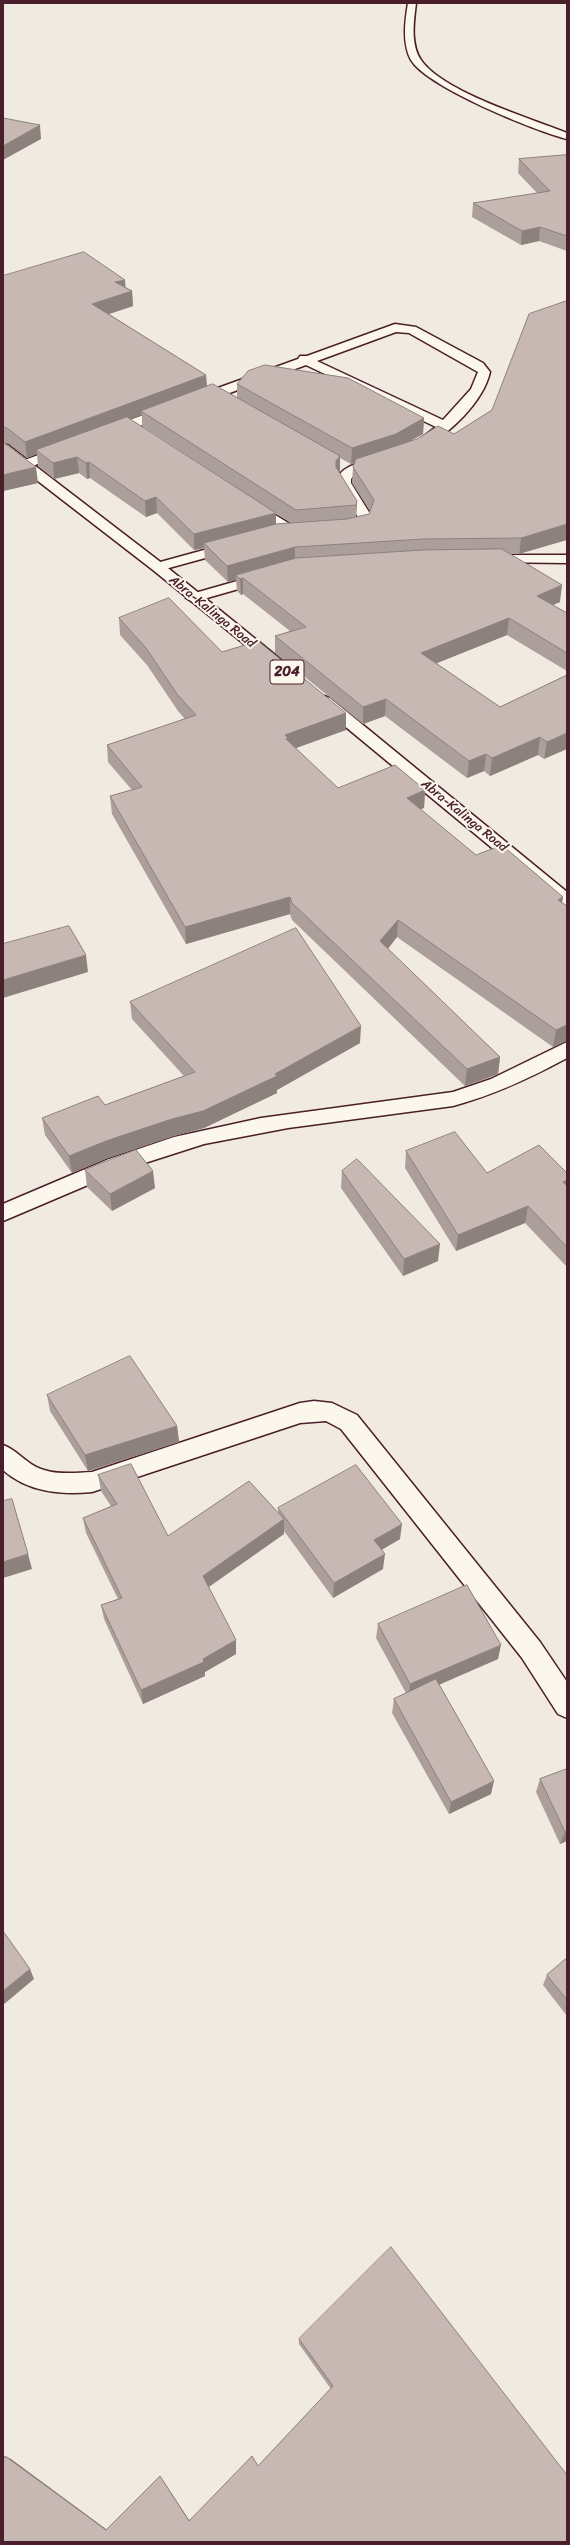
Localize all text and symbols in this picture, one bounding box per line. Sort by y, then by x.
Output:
street label: Abra-Kalinga Road [166,572,258,652]
road number: 204 [270,660,304,684]
street label: Abra-Kalinga Road [418,776,510,856]

